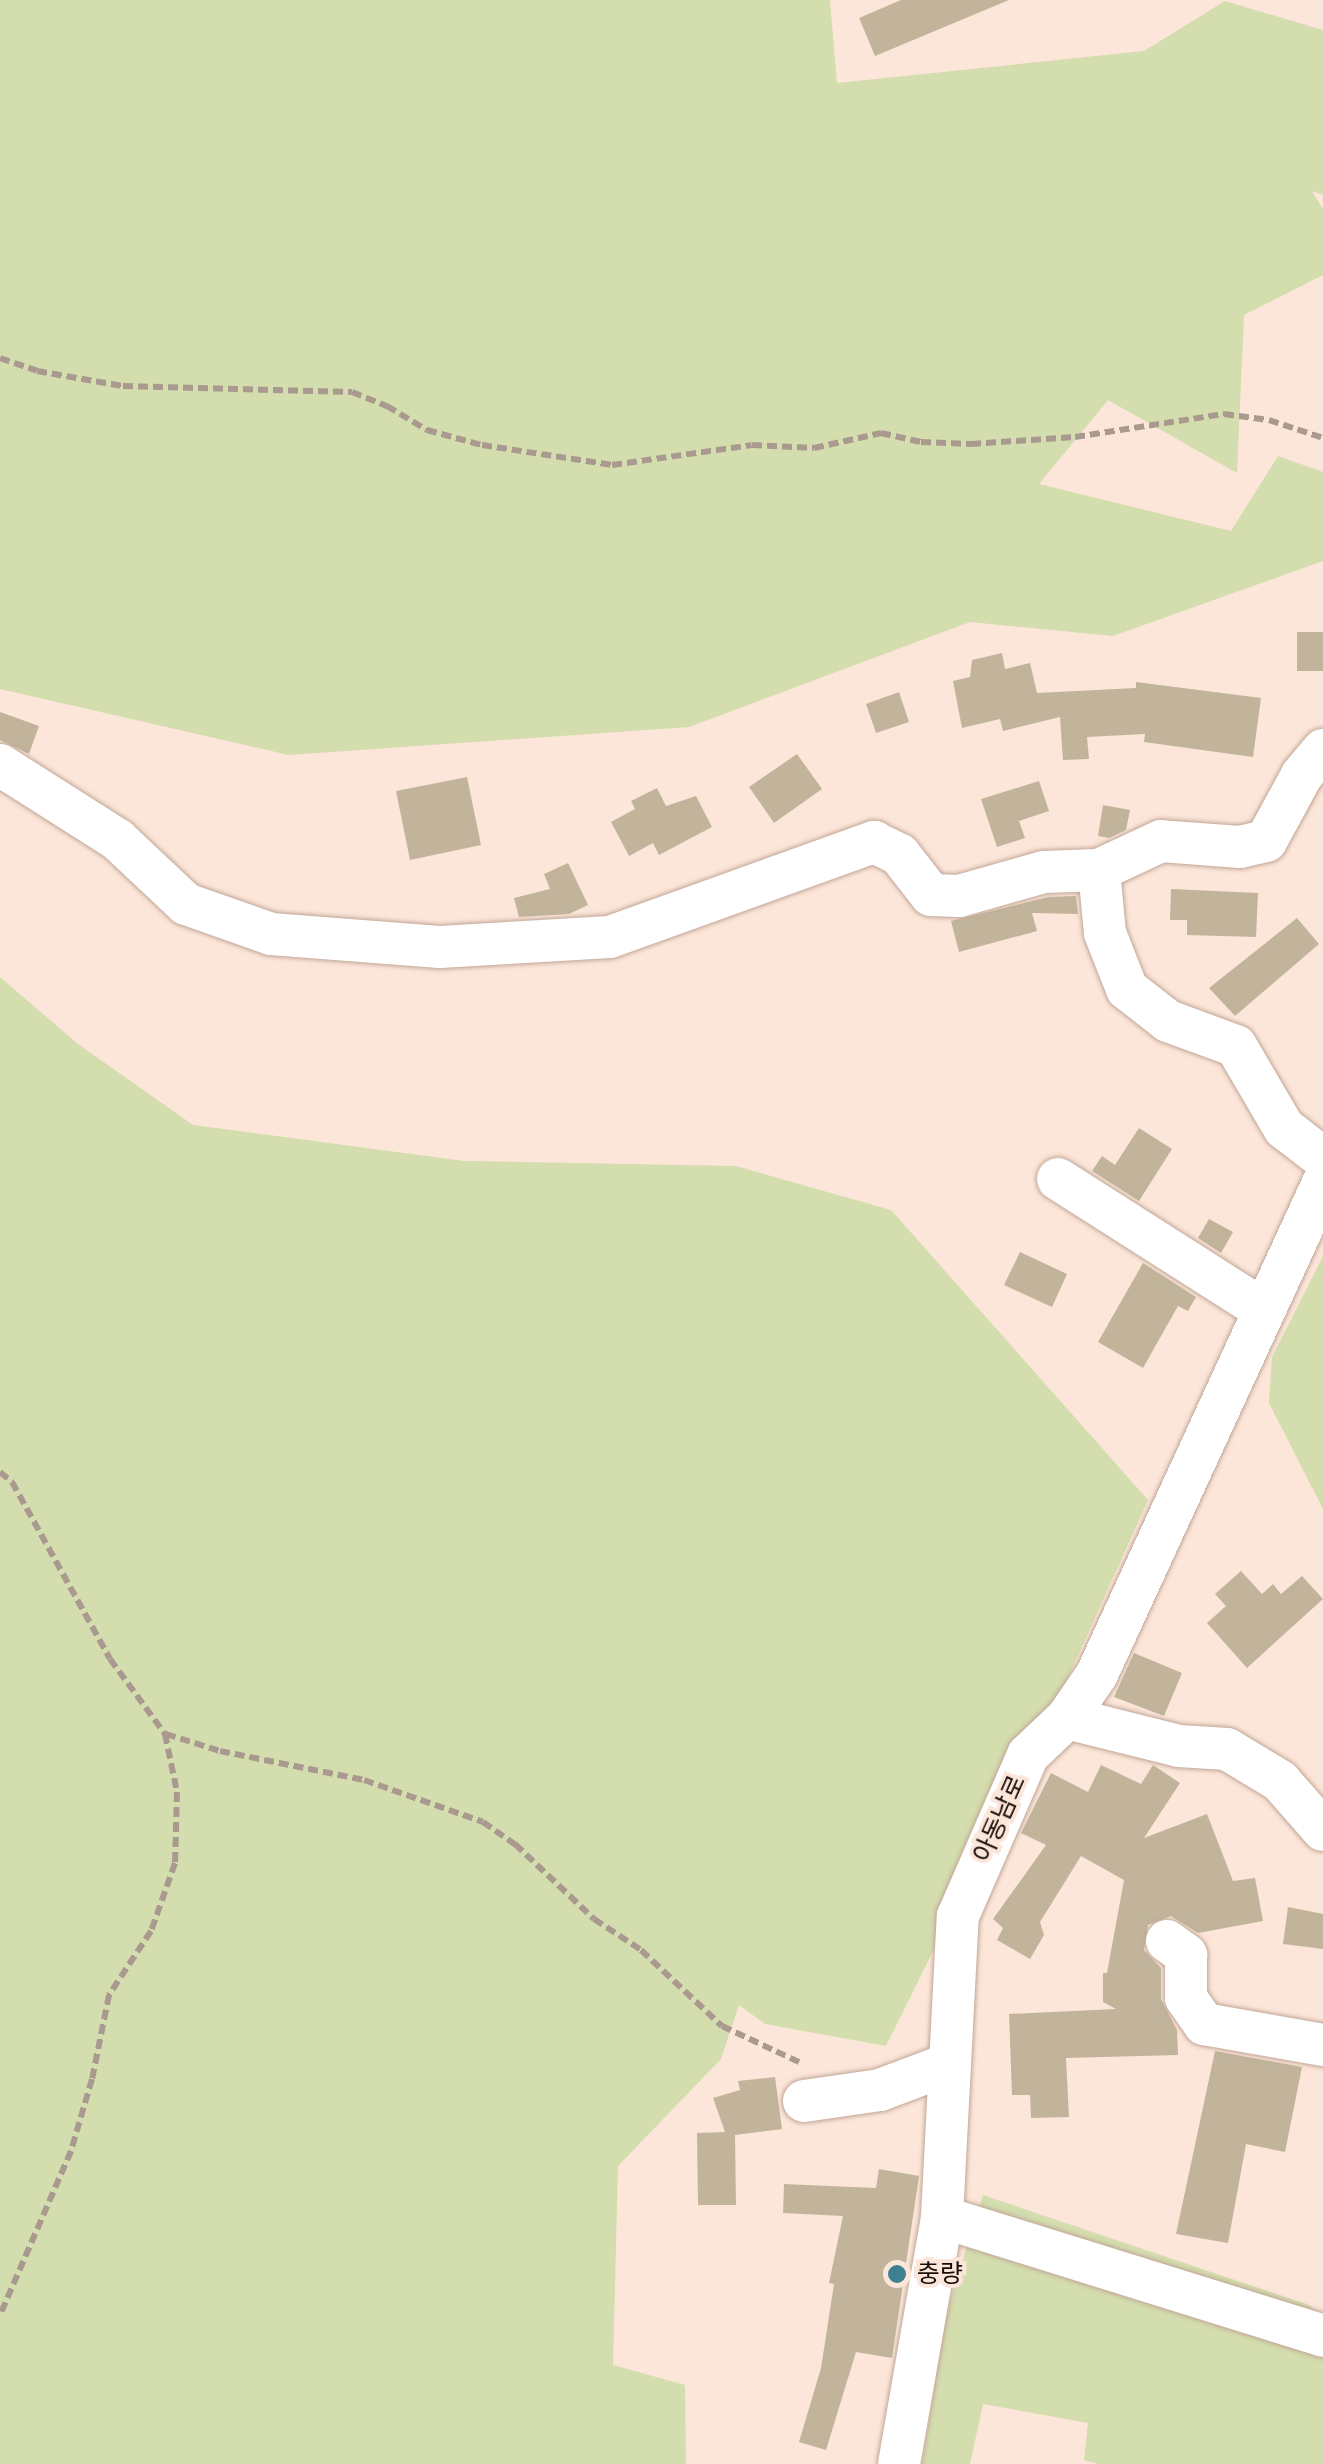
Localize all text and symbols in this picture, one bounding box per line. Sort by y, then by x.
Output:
street label: 아동남로 [968,1771,1032,1867]
place label: 충량 [917,2259,963,2289]
marker: 충량 [886,2263,908,2285]

